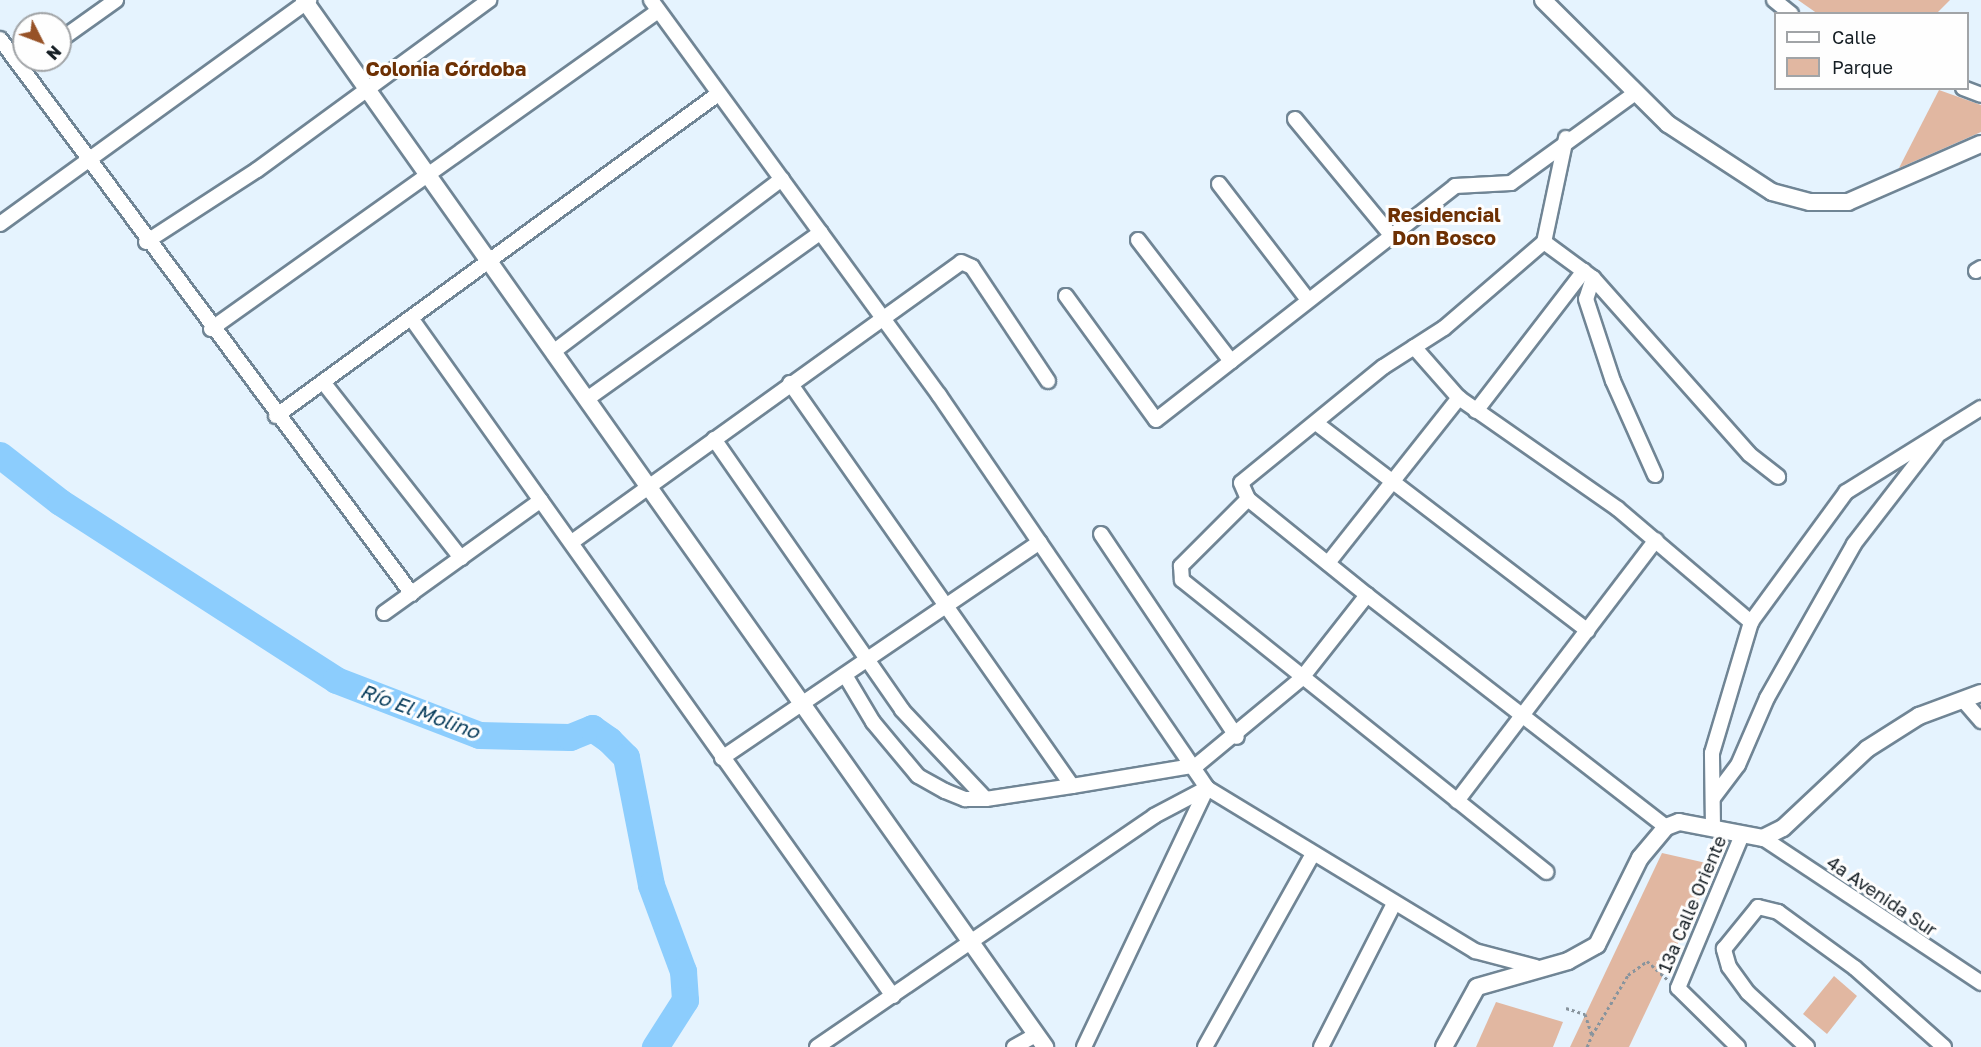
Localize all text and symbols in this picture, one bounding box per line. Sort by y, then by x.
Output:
north arrow [12,12,72,72]
legend [1774,12,1969,90]
text: Calle [1832,26,1876,48]
text: N [42,41,65,64]
district label: Colonia Córdoba [366,56,526,80]
text: Parque [1832,56,1893,78]
district label: Residencial Don Bosco [1387,203,1501,250]
water label: Río El Molino [357,678,483,744]
street label: 13a Calle Oriente [1653,832,1731,976]
street label: 4a Avenida Sur [1823,851,1941,941]

